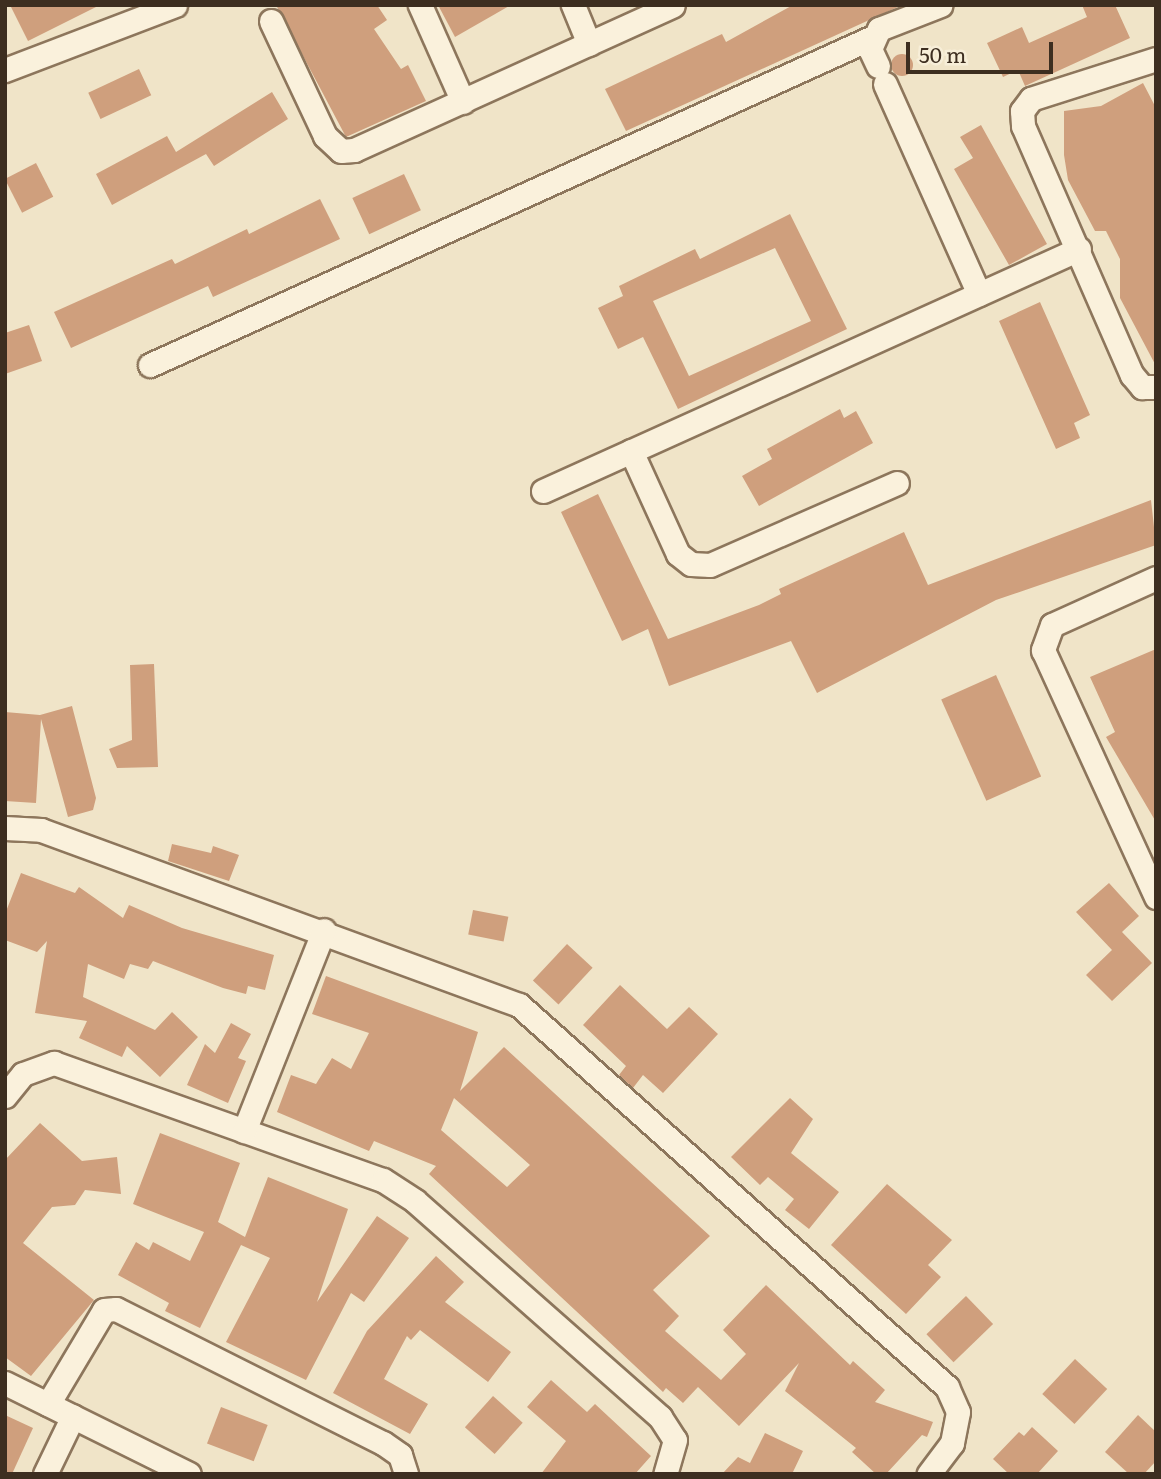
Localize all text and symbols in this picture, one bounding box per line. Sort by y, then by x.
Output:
scale bar [909,28,1056,72]
text: 50 m [919,38,966,69]

